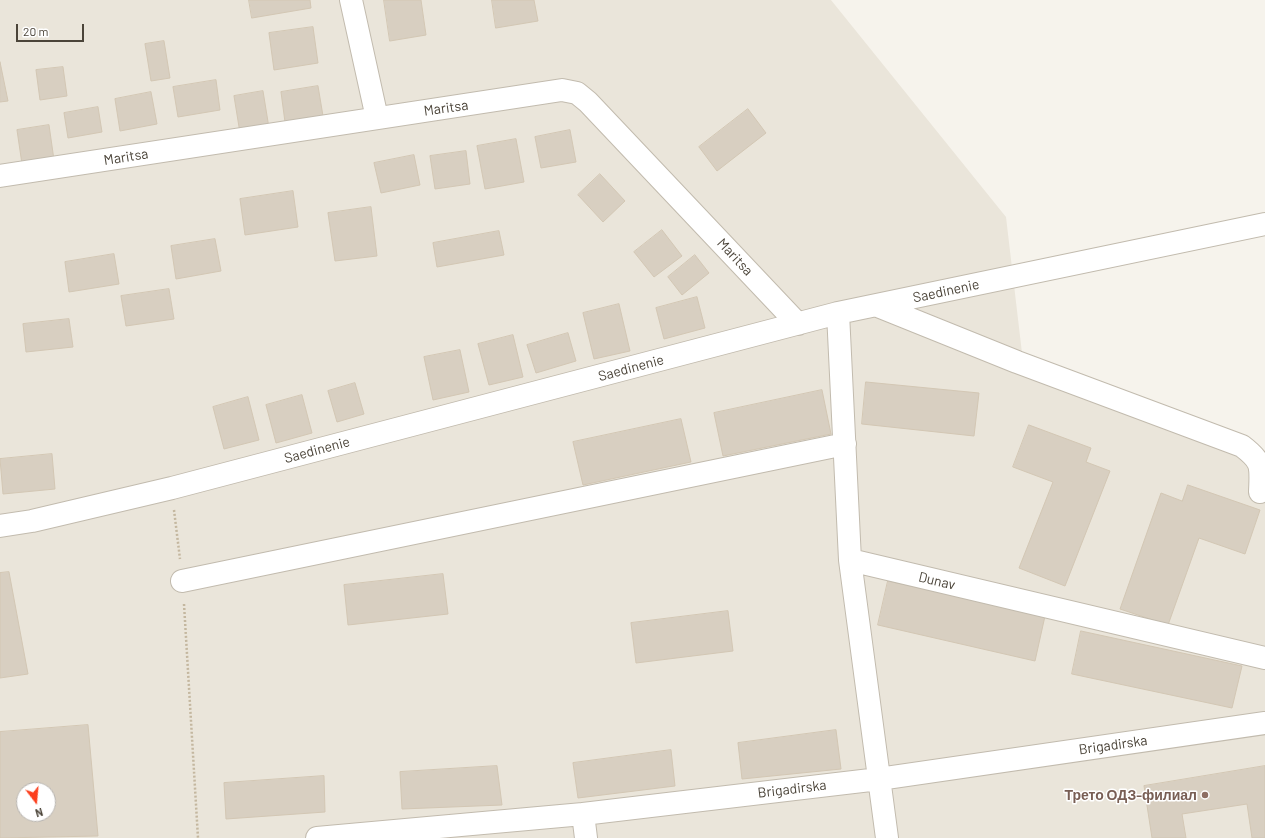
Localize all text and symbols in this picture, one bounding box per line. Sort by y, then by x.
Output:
scale bar [18,16,86,42]
text: 20 m [23,24,49,38]
street label: Maritsa [423,97,469,119]
street label: Maritsa [103,145,149,169]
street label: Maritsa [714,235,756,279]
street label: Saedinenie [911,276,981,306]
street label: Saedinenie [596,351,666,385]
street label: Saedinenie [282,433,352,467]
street label: Dunav [917,569,957,593]
street label: Brigadirska [1078,732,1148,758]
street label: Brigadirska [757,776,827,802]
north arrow [16,782,56,822]
place label: Трето ОДЗ-филиал [1064,787,1197,803]
marker: Трето ОДЗ-филиал [1200,790,1210,800]
text: N [34,806,44,820]

